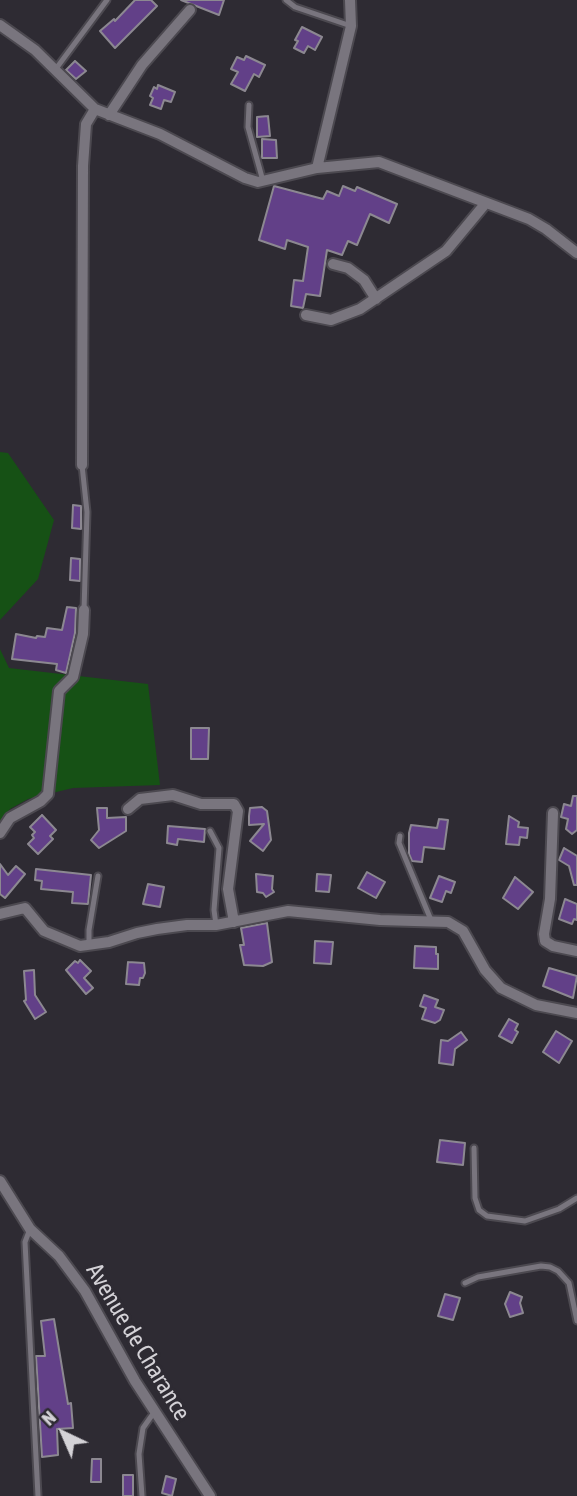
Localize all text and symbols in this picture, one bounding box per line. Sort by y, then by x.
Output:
street label: Avenue de Charance [80,1258,196,1426]
north arrow [28,1398,98,1468]
text: N [37,1406,60,1430]

